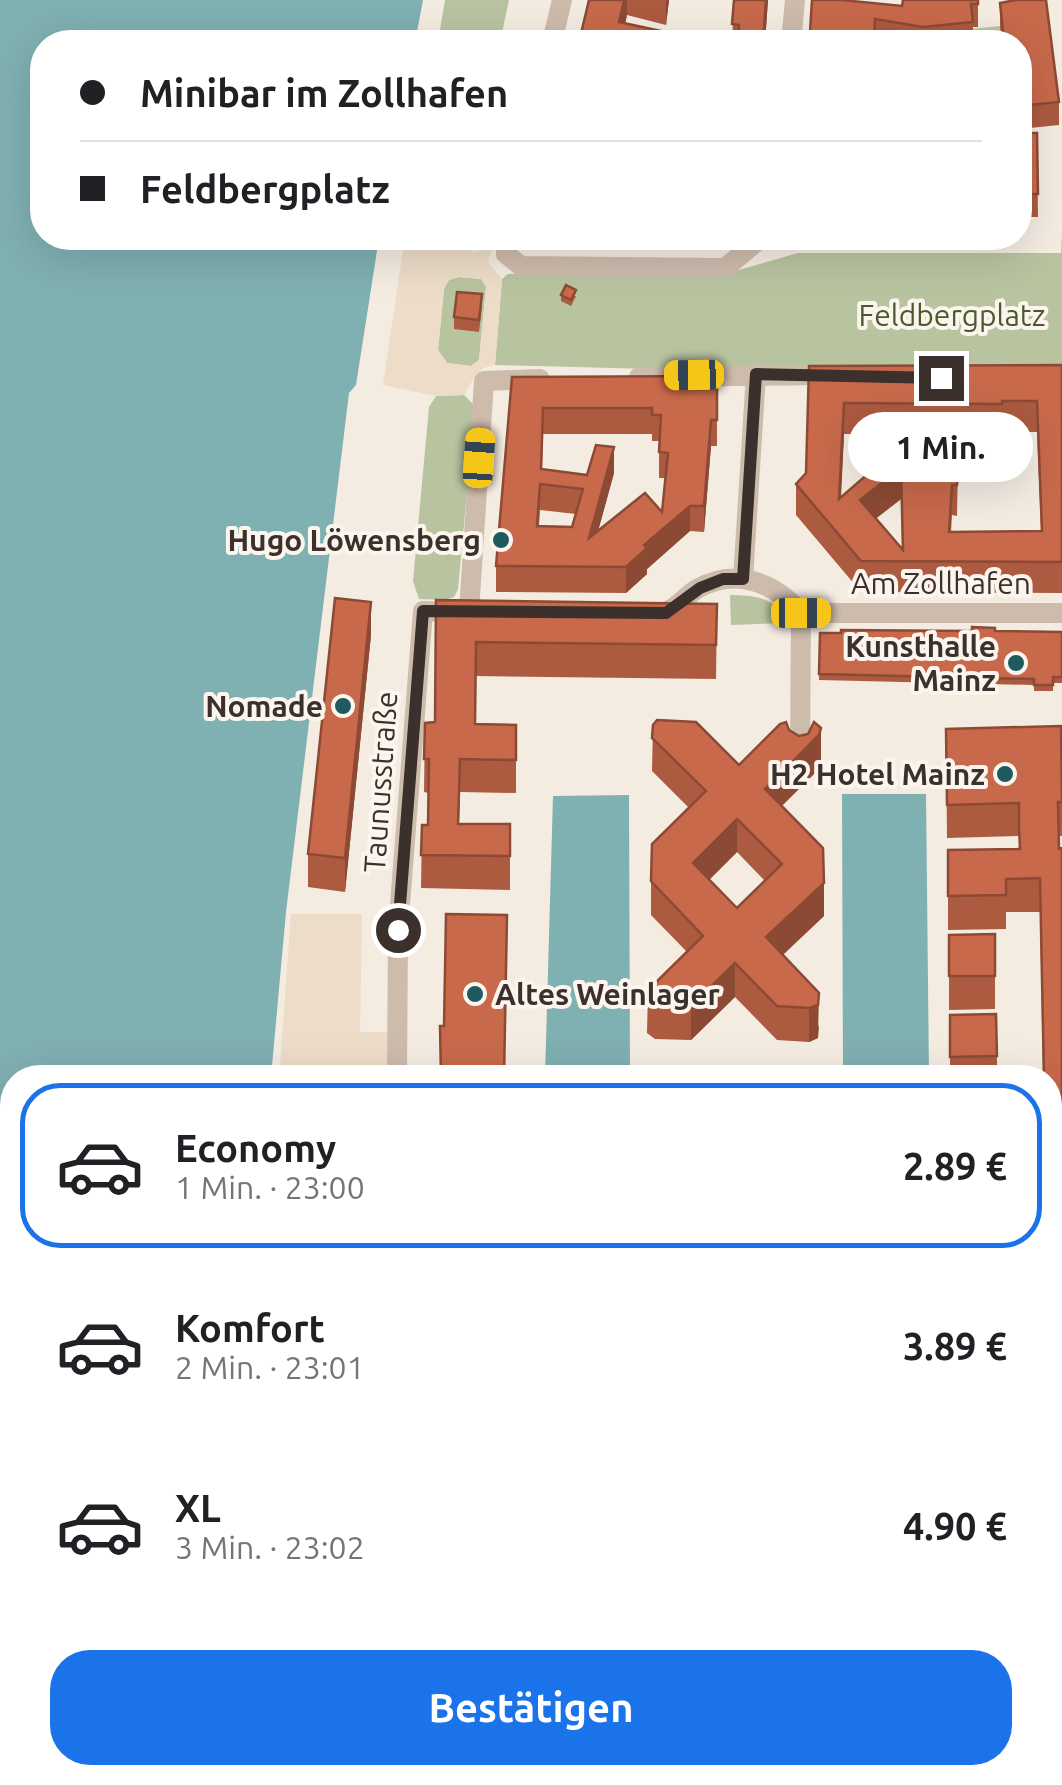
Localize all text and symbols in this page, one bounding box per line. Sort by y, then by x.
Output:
text: Minibar im Zollhafen [140,72,508,114]
text: Feldbergplatz [140,168,390,210]
park label: Feldbergplatz [859,298,1045,332]
route end [919,356,964,401]
car [664,359,724,391]
callout: 1 Min. [848,413,1034,483]
car [462,427,496,489]
text: 1 Min. [896,429,985,465]
place label: Hugo Löwensberg [227,523,481,557]
marker: Hugo Löwensberg [490,529,512,551]
street label: Am Zollhafen [851,566,1031,600]
car [771,598,831,628]
place label: Kunsthalle Mainz [845,629,996,697]
marker: Kunsthalle Mainz [1005,652,1027,674]
place label: Nomade [205,689,323,723]
street label: Taunusstraße [357,690,403,874]
marker: Nomade [332,695,354,717]
place label: H2 Hotel Mainz [770,757,985,791]
marker: H2 Hotel Mainz [994,763,1016,785]
route start [376,908,421,953]
place label: Altes Weinlager [495,977,720,1011]
marker: Altes Weinlager [464,983,486,1005]
icon: car [55,1121,145,1211]
text: Economy [175,1127,336,1169]
text: 2.89 € [903,1145,1007,1187]
text: 1 Min. · 23:00 [175,1169,365,1205]
icon: car [55,1301,145,1391]
text: Komfort [175,1307,325,1349]
text: 3.89 € [903,1325,1007,1367]
text: 2 Min. · 23:01 [175,1349,365,1385]
icon: car [55,1481,145,1571]
text: XL [175,1487,221,1529]
text: 4.90 € [903,1505,1007,1547]
text: 3 Min. · 23:02 [175,1529,365,1565]
button: Bestätigen [50,1650,1012,1765]

